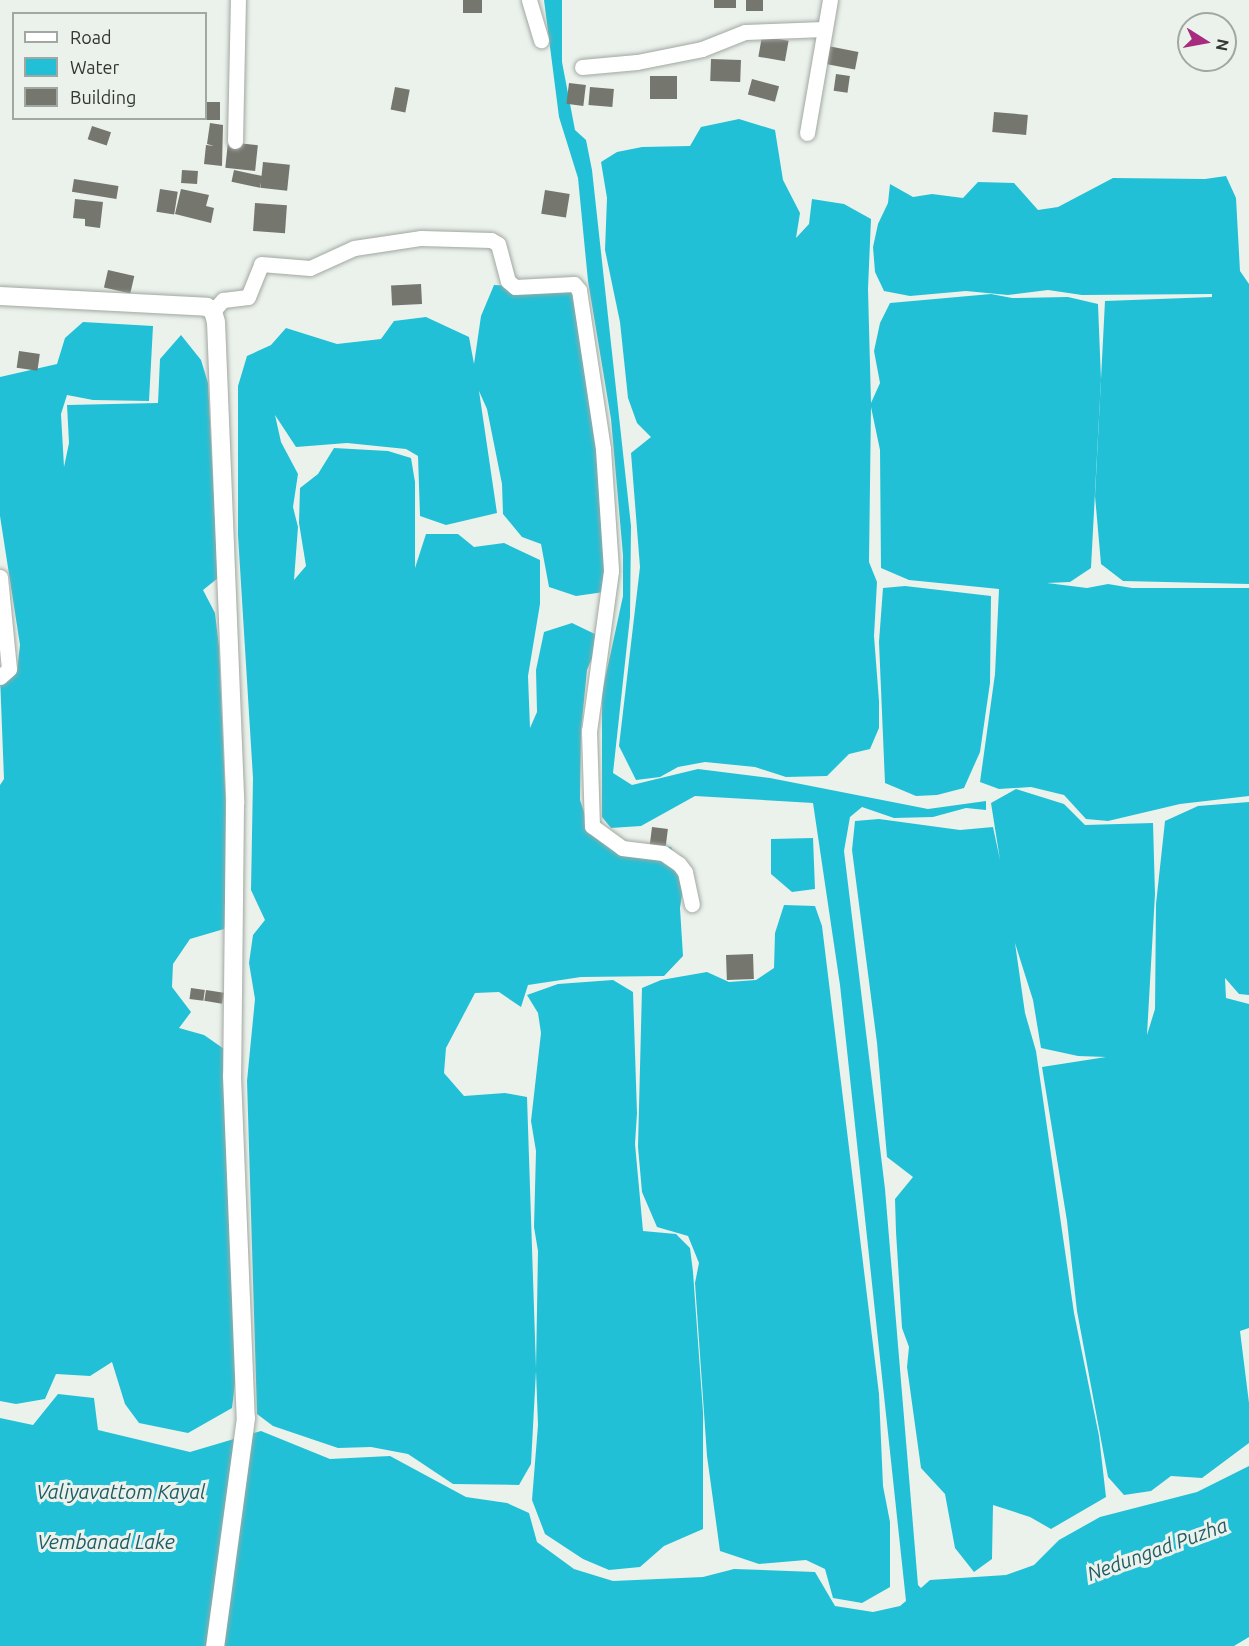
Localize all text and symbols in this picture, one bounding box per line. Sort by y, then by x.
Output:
legend [12,12,207,120]
north arrow [1177,12,1237,72]
text: Road [70,27,112,47]
text: N [1213,37,1233,53]
text: Water [70,57,119,77]
text: Building [70,87,136,107]
water label: Valiyavattom Kayal [36,1479,206,1503]
water label: Nedungad Puzha [1083,1512,1231,1586]
water label: Vembanad Lake [37,1529,175,1553]

